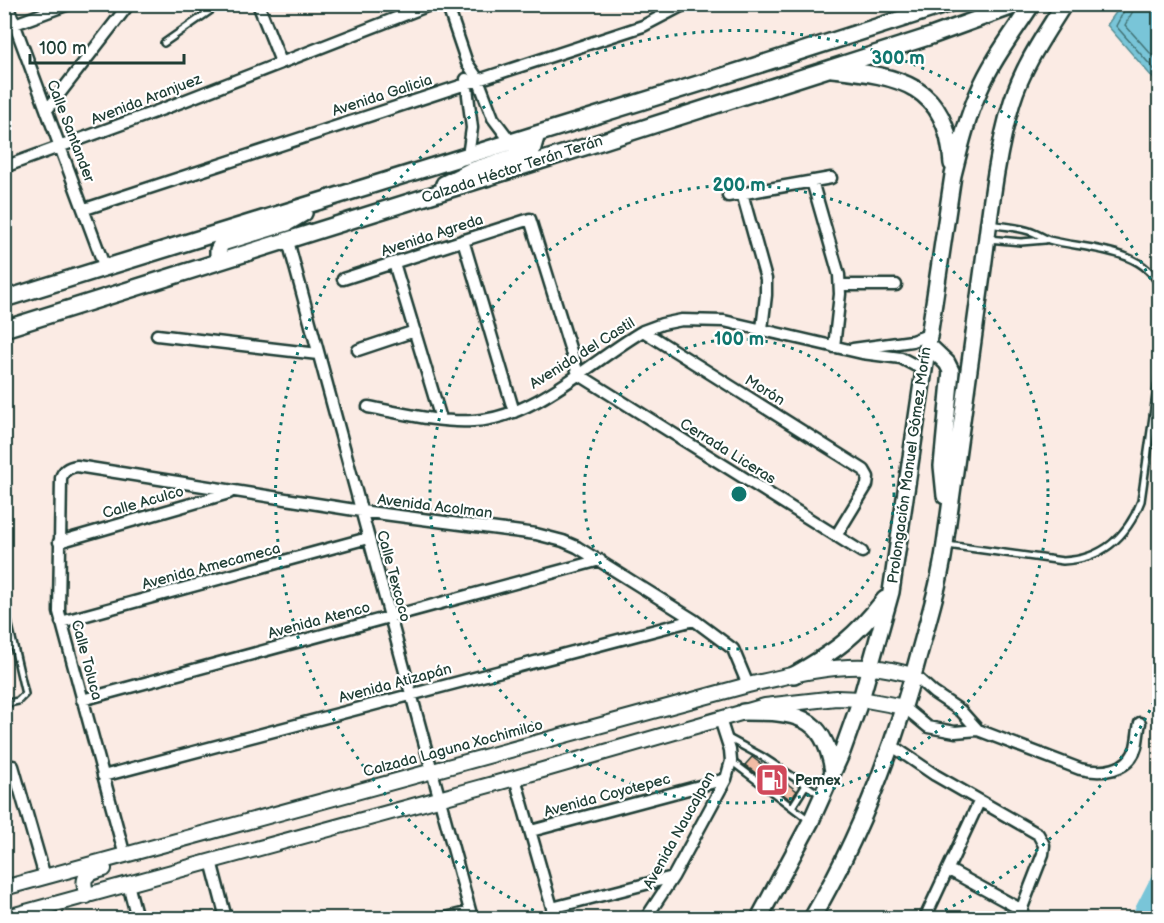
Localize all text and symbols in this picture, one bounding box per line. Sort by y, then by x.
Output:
scale bar [30,27,184,65]
text: 100 m [39,38,87,59]
text: 300 m [871,48,925,69]
street label: Avenida Aranjuez [88,69,205,129]
street label: Avenida Galicia [330,70,435,121]
street label: Calle Santander [42,77,99,186]
street label: Calzada Héctor Terán Terán [419,131,605,208]
text: 200 m [712,175,766,196]
street label: Avenida Agreda [379,210,486,261]
street label: Avenida del Castil [526,313,639,393]
text: 100 m [714,329,764,350]
street label: Prolongación Manuel Gómez Morín [883,346,936,585]
street label: Morón [741,371,788,410]
street label: Cerrada Liceras [676,414,780,489]
street label: Calle Aculco [100,482,186,523]
centre of rings [729,484,749,504]
street label: Avenida Acolman [376,490,494,523]
street label: Calle Texcoco [372,528,415,624]
street label: Avenida Amecameca [140,539,282,594]
street label: Avenida Atenco [266,598,372,643]
street label: Calle Toluca [67,618,106,702]
street label: Avenida Atizapán [337,659,454,708]
street label: Calzada Laguna Xochimilco [361,715,545,782]
fuel station icon: Pemex [754,762,790,798]
street label: Avenida Naucalpan [639,768,720,892]
street label: Avenida Coyotepec [542,769,672,822]
place label: Pemex [795,771,841,790]

